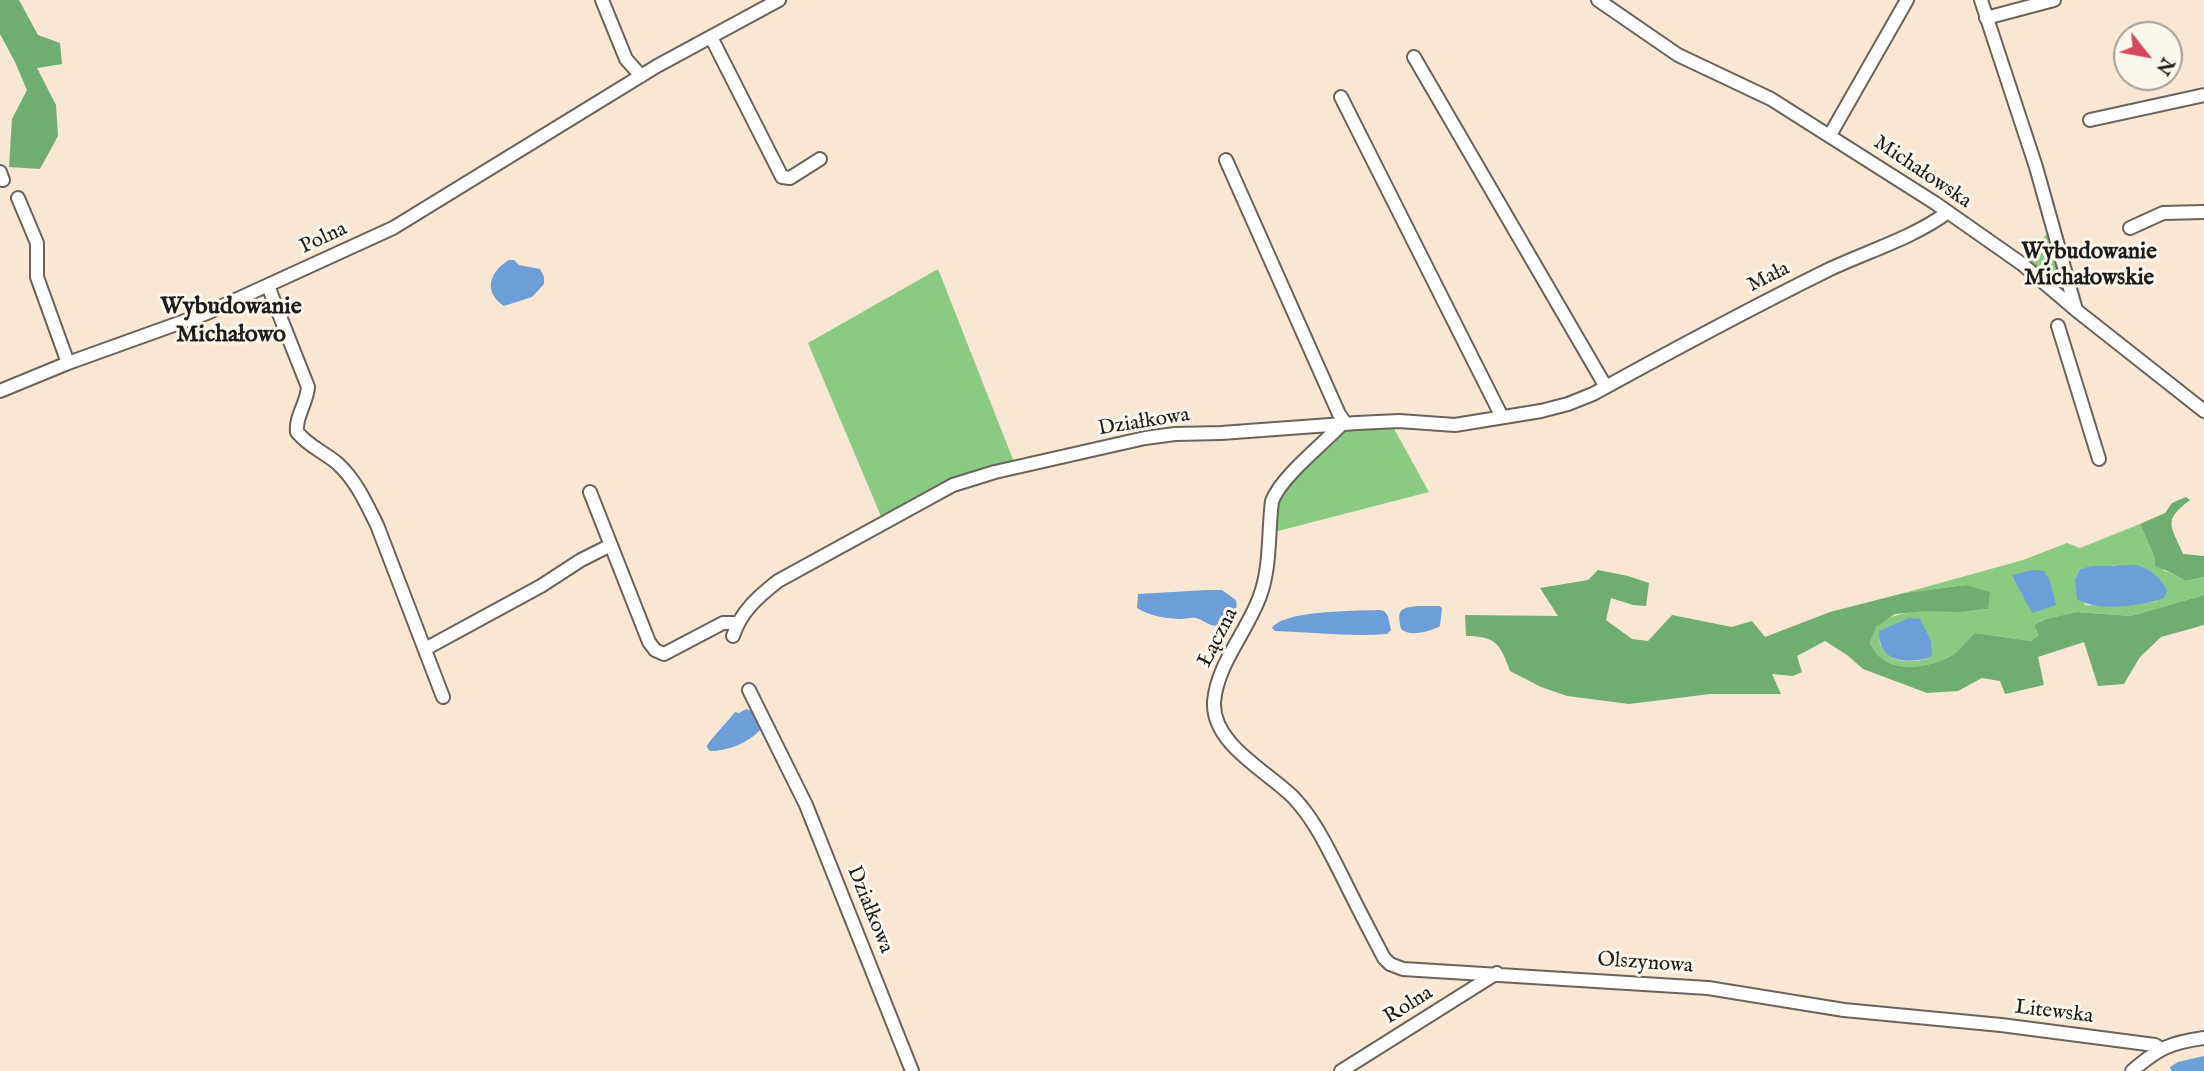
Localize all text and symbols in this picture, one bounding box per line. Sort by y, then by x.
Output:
north arrow [2113,21,2183,91]
text: N [2150,53,2179,79]
street label: Michałowska [1868,131,1976,215]
street label: Polna [296,217,352,261]
district label: Wybudowanie Michałowskie [2021,239,2157,293]
street label: Mała [1744,257,1794,299]
district label: Wybudowanie Michałowo [160,294,302,350]
street label: Działkowa [1097,403,1191,443]
street label: Łączna [1193,604,1245,672]
street label: Działkowa [840,863,898,957]
street label: Olszynowa [1596,948,1694,980]
street label: Rolna [1380,981,1438,1031]
street label: Litewska [2013,996,2095,1030]

